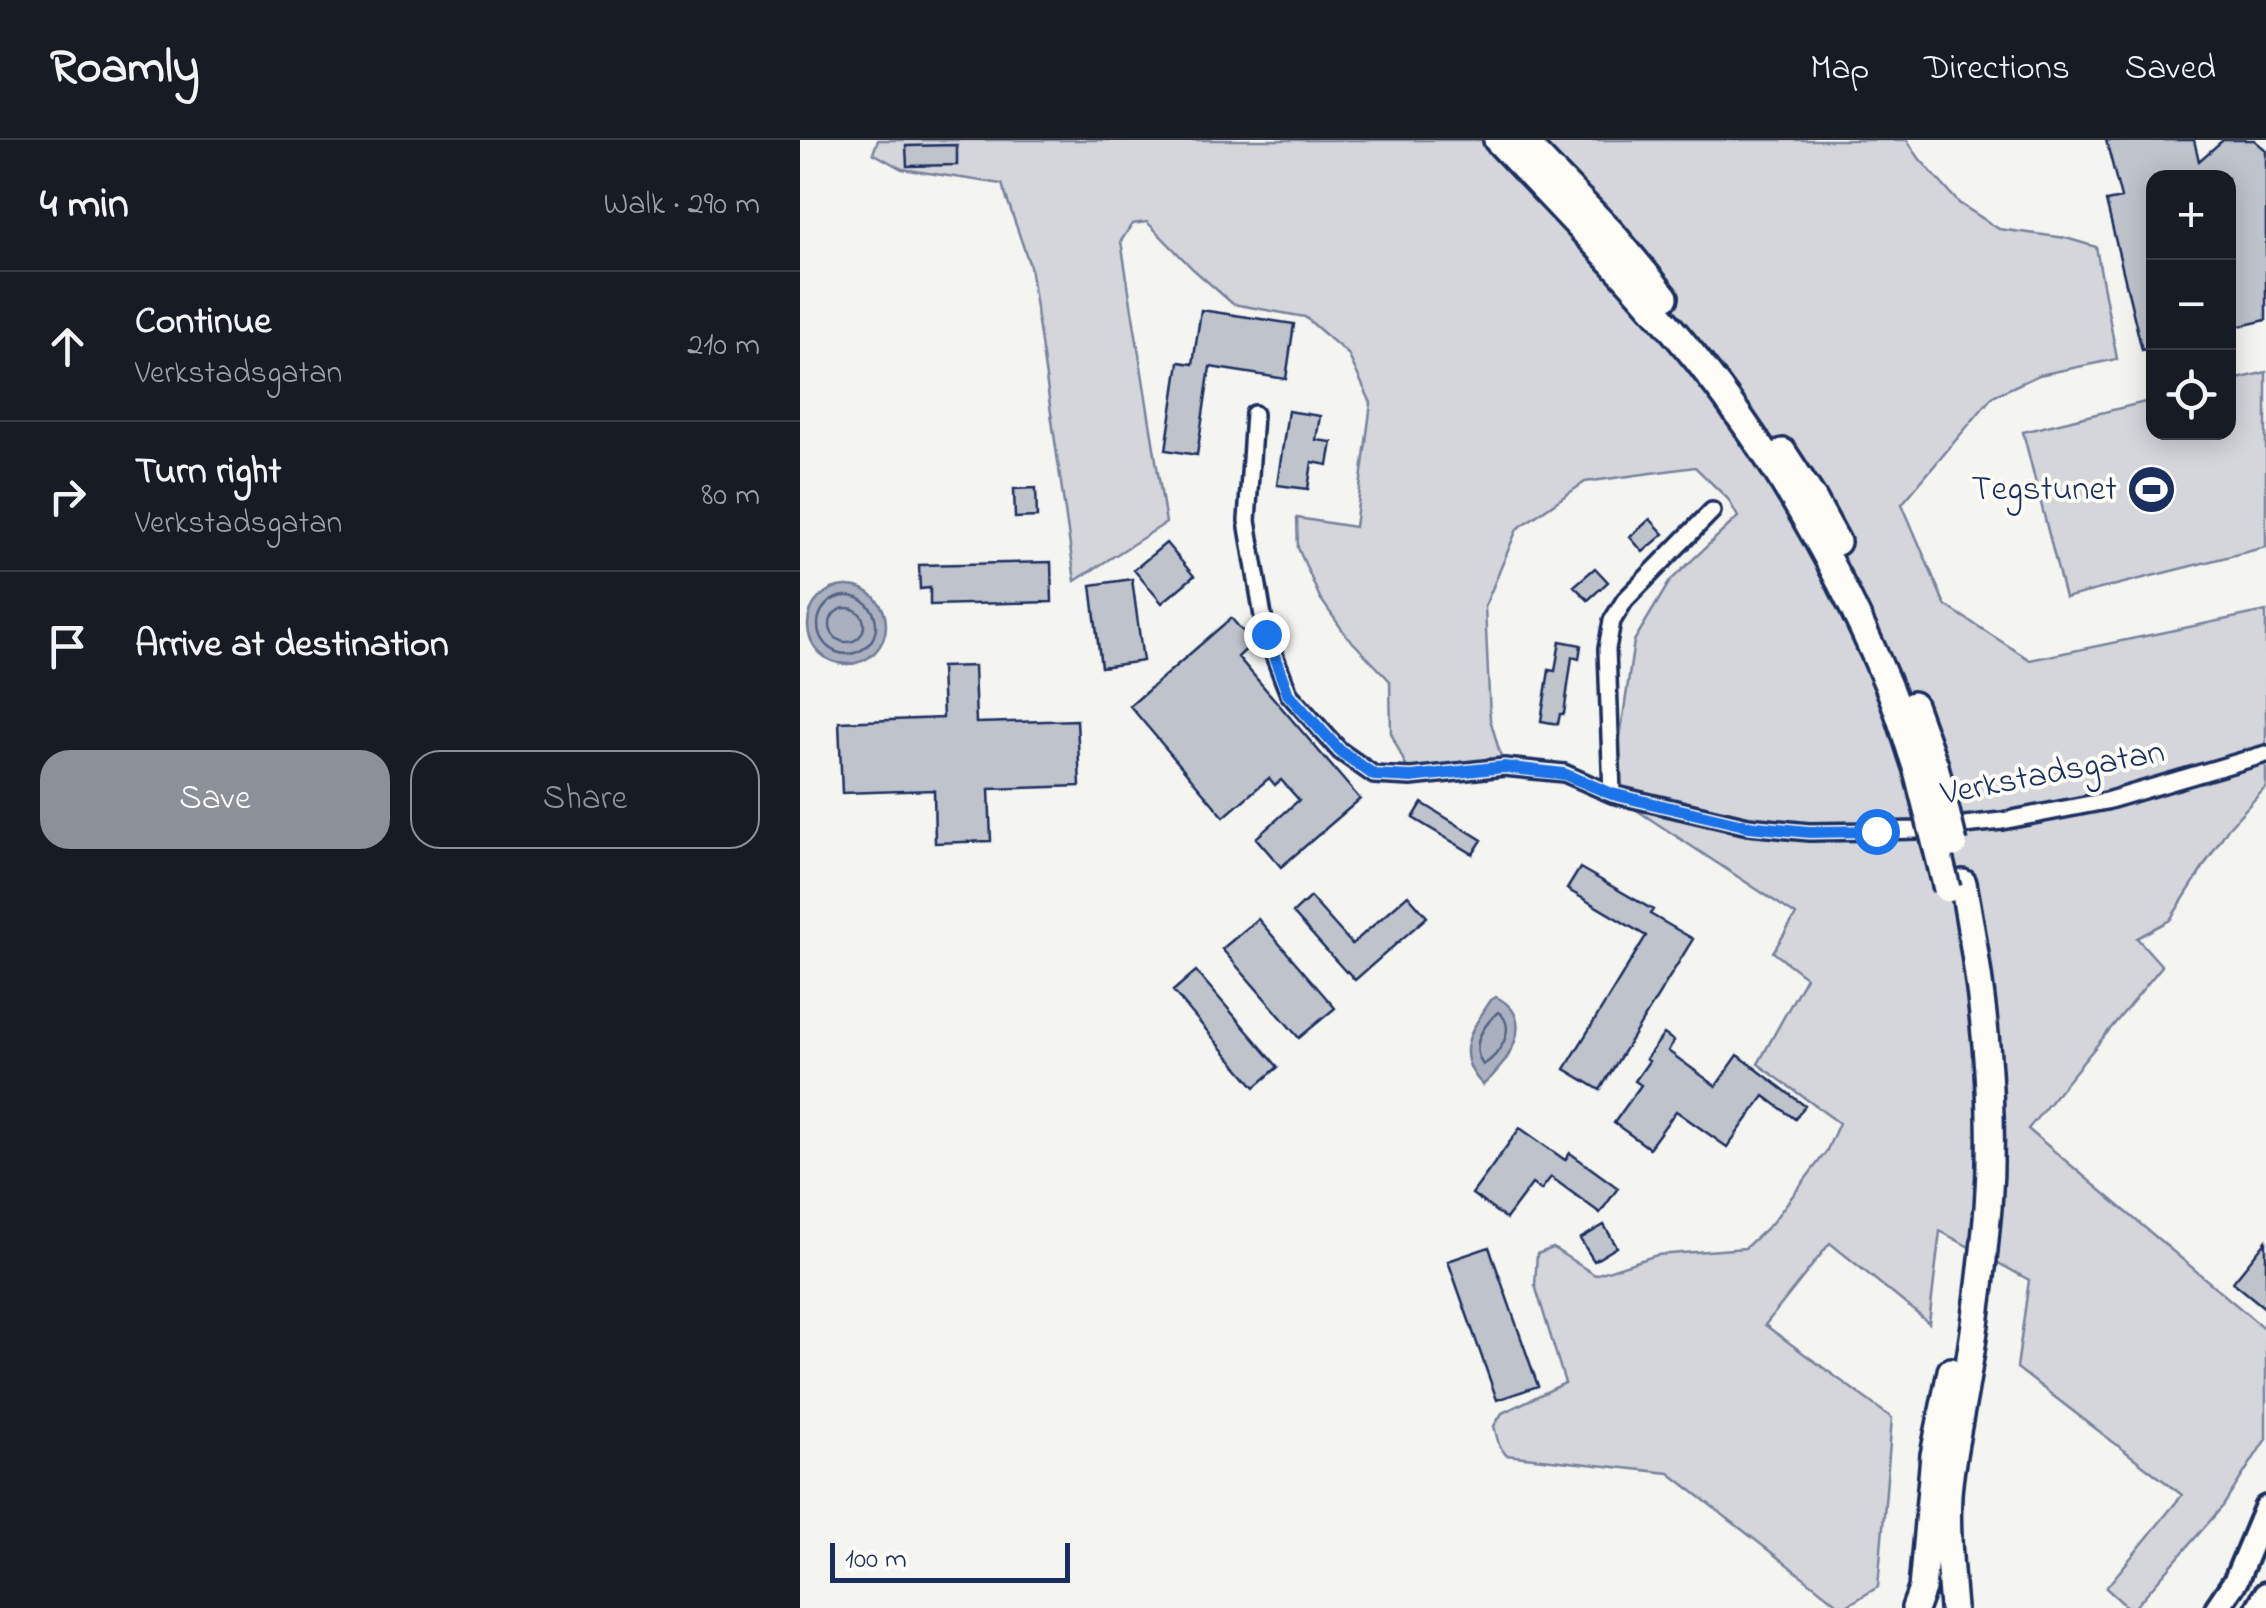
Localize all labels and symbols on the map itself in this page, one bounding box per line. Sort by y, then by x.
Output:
sports icon: Tegstunet [2126,464,2178,516]
place label: Tegstunet [1971,465,2117,516]
route end [1244,612,1290,658]
street label: Verkstadsgatan [1936,727,2169,821]
route start [1854,809,1900,855]
scale bar [830,1538,1070,1582]

